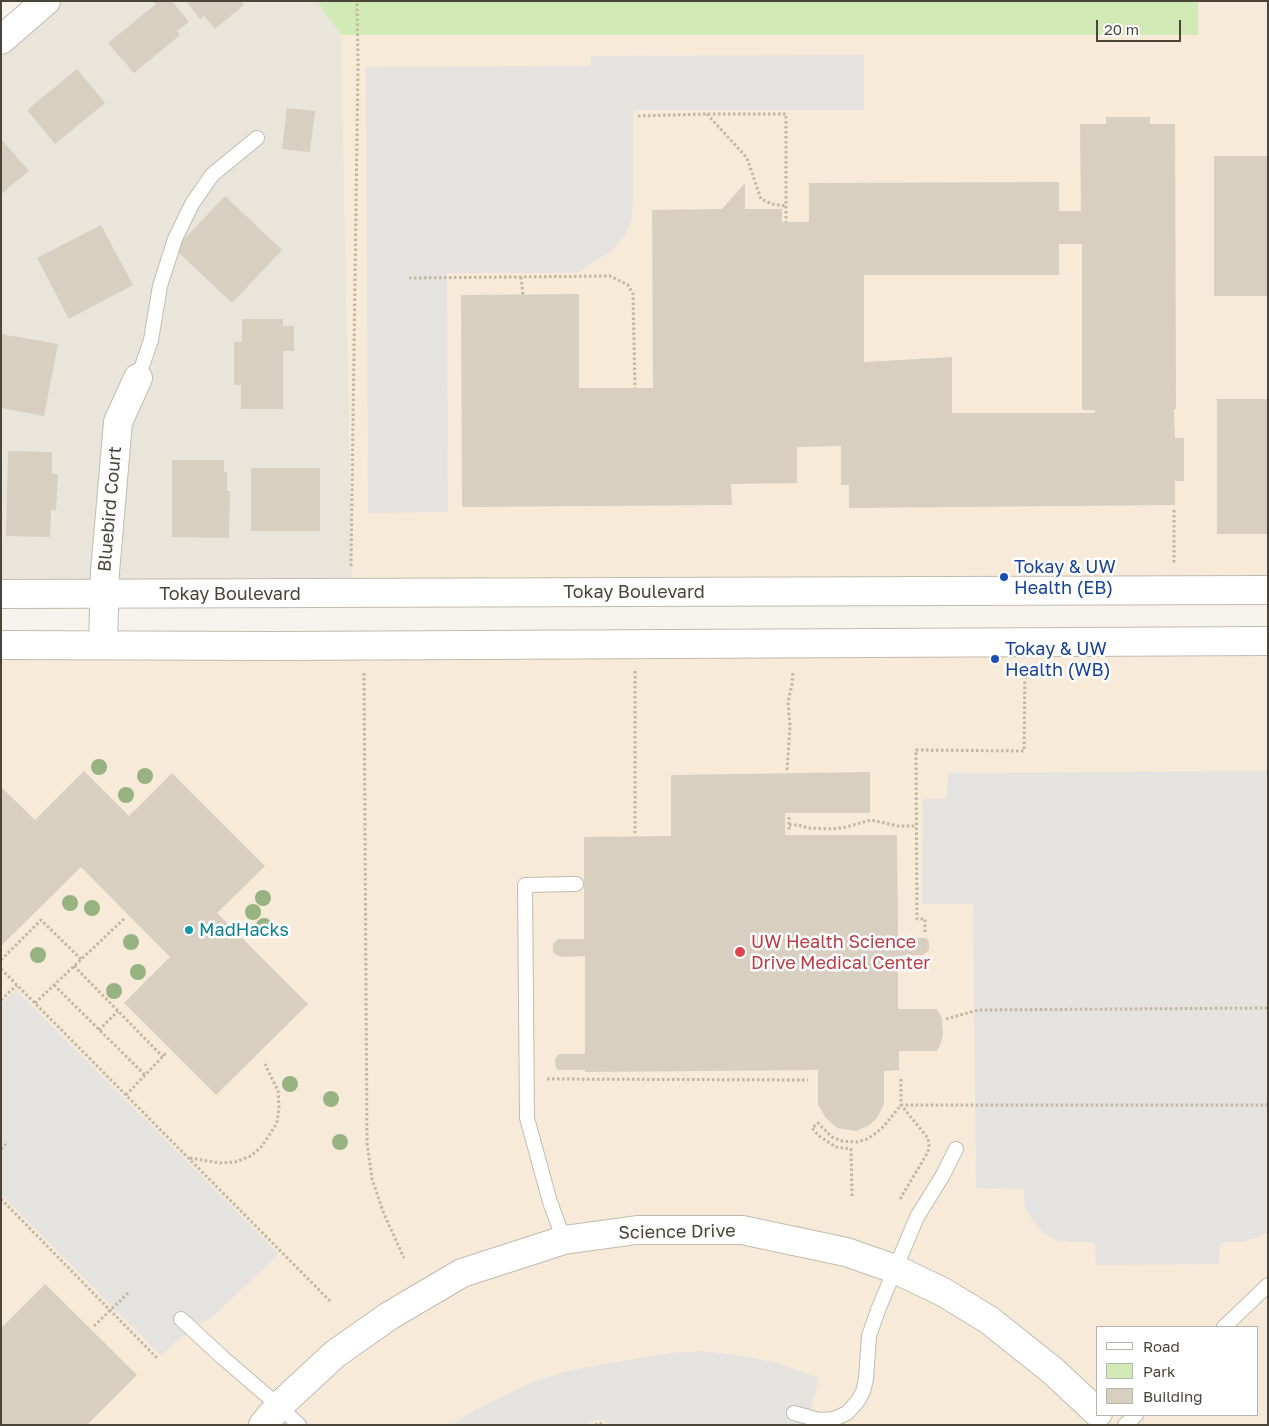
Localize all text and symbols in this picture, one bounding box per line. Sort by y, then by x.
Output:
scale bar [1099,10,1184,42]
text: 20 m [1104,20,1139,38]
street label: Bluebird Court [94,445,126,573]
place label: Tokay & UW Health (EB) [1014,556,1116,598]
marker: Tokay & UW Health (EB) [998,571,1010,583]
street label: Tokay Boulevard [563,581,705,603]
street label: Tokay Boulevard [159,583,301,605]
place label: Tokay & UW Health (WB) [1005,638,1110,681]
marker: Tokay & UW Health (WB) [989,653,1001,665]
place label: MadHacks [199,919,289,941]
marker: MadHacks [183,924,195,936]
place label: UW Health Science Drive Medical Center [751,931,930,974]
marker: UW Health Science Drive Medical Center [733,945,747,959]
street label: Science Drive [618,1220,736,1244]
legend [1096,1326,1259,1416]
text: Road [1143,1337,1180,1355]
text: Park [1143,1362,1175,1380]
text: Building [1143,1387,1203,1405]

